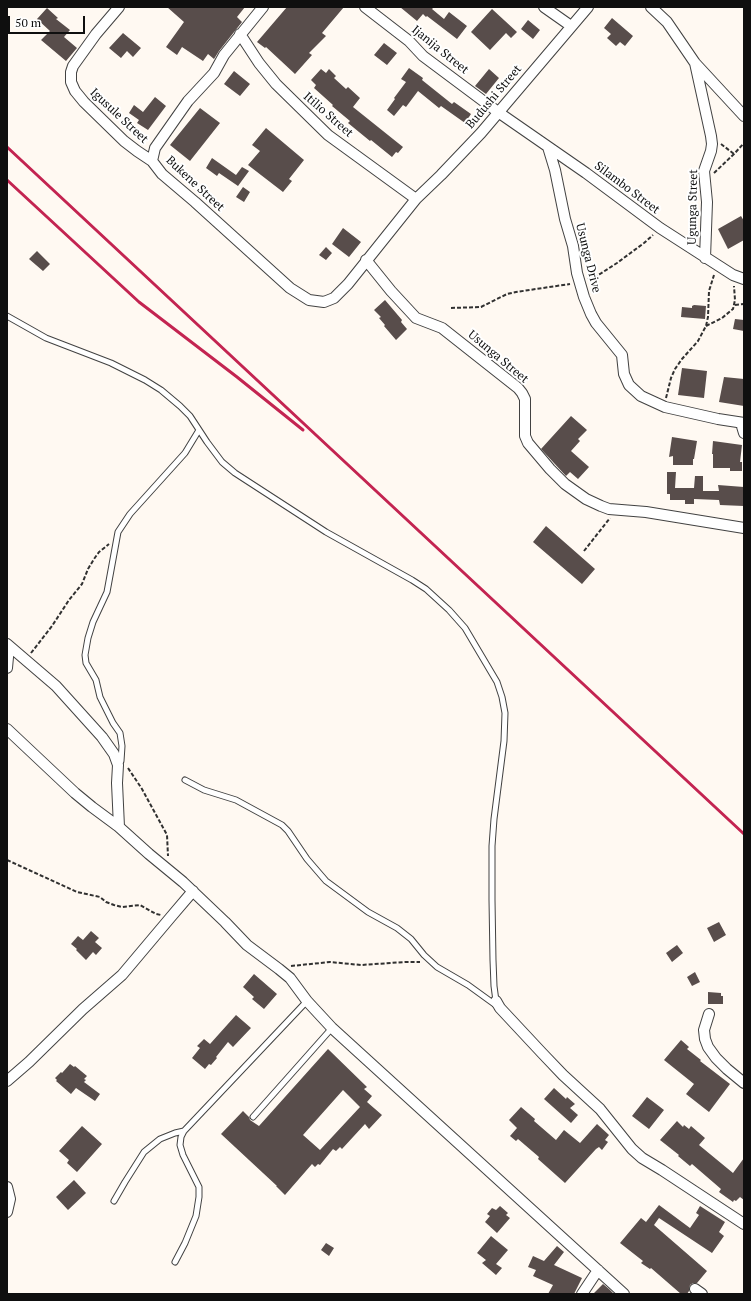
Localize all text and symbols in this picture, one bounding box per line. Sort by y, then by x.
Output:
scale bar [10,8,87,34]
text: 50 m [15,15,41,30]
street label: Ijanija Street [409,23,471,77]
street label: Budushi Street [463,62,525,132]
street label: Igusule Street [87,85,151,147]
street label: Itilio Street [300,90,356,140]
street label: Bukene Street [163,153,227,215]
street label: Silambo Street [591,159,663,217]
street label: Ugunga Street [685,169,701,245]
street label: Usunga Drive [572,222,604,294]
street label: Usunga Street [465,328,531,386]

